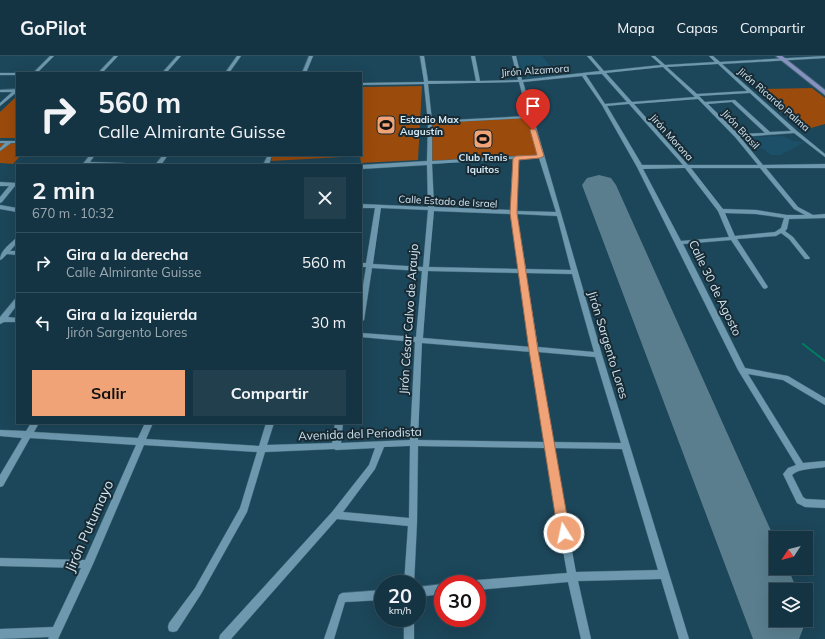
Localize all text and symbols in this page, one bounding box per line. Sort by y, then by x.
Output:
text: GoPilot [20,16,86,40]
text: Mapa [617,19,655,37]
text: Capas [677,19,718,37]
text: Compartir [740,19,805,37]
street label: Jirón Alzamora [500,62,570,79]
street label: Jirón Ricardo Palma [735,65,812,134]
text: 560 m [98,85,181,120]
icon: right [32,88,84,140]
pin [516,89,550,130]
icon: arrive [522,95,544,117]
street label: Jirón Brasil [719,107,762,152]
street label: Jirón Morona [647,111,696,164]
place label: Estadio Max Augustín [400,113,459,138]
sports icon: Estadio Max Augustín [375,114,397,136]
text: Calle Almirante Guisse [98,120,285,143]
sports icon: Club Tenis Iquitos [472,128,494,150]
place label: Club Tenis Iquitos [459,151,507,176]
text: 2 min [32,175,95,205]
button: close [304,177,346,219]
street label: Calle Estado de Israel [398,192,498,211]
text: 670 m · 10:32 [32,205,114,221]
street label: Calle 30 de Agosto [686,237,745,338]
street label: Jirón César Calvo de Araujo [396,243,421,395]
text: Gira a la derecha [66,245,188,264]
icon: right [32,252,54,274]
text: 560 m [302,253,346,272]
text: Calle Almirante Guisse [66,264,201,280]
street label: Jirón Sargento Lores [585,289,632,401]
text: Gira a la izquierda [66,305,197,324]
icon: left [32,312,54,334]
text: 30 m [311,313,346,332]
text: Jirón Sargento Lores [66,324,187,340]
button: Salir [32,370,185,416]
button: Compartir [193,370,346,416]
street label: Avenida del Periodista [298,424,422,443]
street label: Jirón Putumayo [61,477,117,575]
position arrow [543,512,585,554]
north arrow [769,531,813,575]
map controls [769,531,813,627]
speed limit sign: 30 [434,575,486,627]
text: 20 [388,583,412,608]
button: layers [769,583,813,627]
text: km/h [389,604,411,617]

